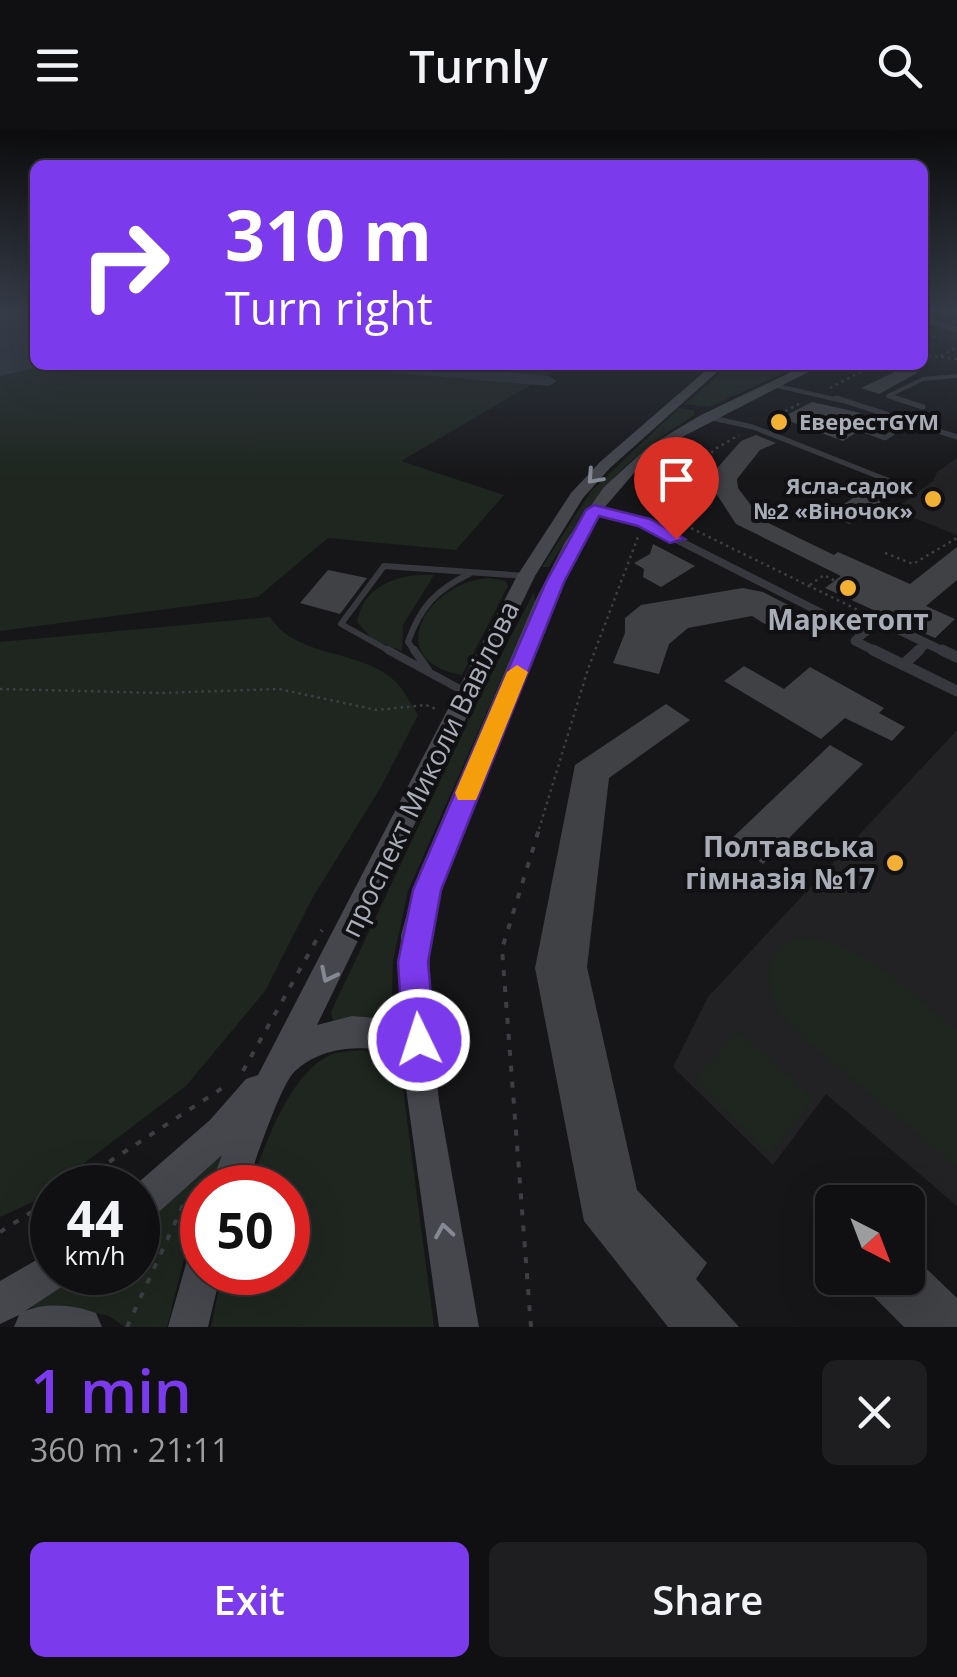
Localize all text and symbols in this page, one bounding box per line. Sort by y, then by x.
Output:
text: Turnly [409,35,548,96]
icon: menu [30,38,85,93]
icon: search [872,38,927,93]
text: 310 m [225,186,432,282]
icon: right [60,200,190,330]
text: Turn right [225,277,433,338]
place label: ЕверестGYM [799,406,939,436]
marker: ЕверестGYM [768,411,790,433]
pin [634,437,719,540]
icon: arrive [649,452,704,507]
one-way arrow [588,465,606,484]
place label: Ясла-садок №2 «Віночок» [754,470,913,525]
marker: Ясла-садок №2 «Віночок» [922,488,944,510]
marker: Маркетопт [837,577,859,599]
street label: проспект Миколи Вавілова [331,594,527,943]
place label: Маркетопт [767,600,929,638]
place label: Полтавська гімназія №17 [685,827,875,897]
marker: Полтавська гімназія №17 [884,852,906,874]
one-way arrow [321,965,341,983]
position arrow [367,988,471,1092]
speed limit sign: 50 [180,1165,310,1295]
text: 44 [66,1184,124,1252]
north arrow [815,1185,925,1295]
map controls [815,1185,925,1295]
one-way arrow [435,1222,456,1239]
text: km/h [65,1238,125,1272]
text: 1 min [30,1349,192,1431]
button: close [822,1360,927,1465]
text: 360 m · 21:11 [30,1428,229,1471]
button: Exit [30,1542,469,1657]
button: Share [489,1542,927,1657]

